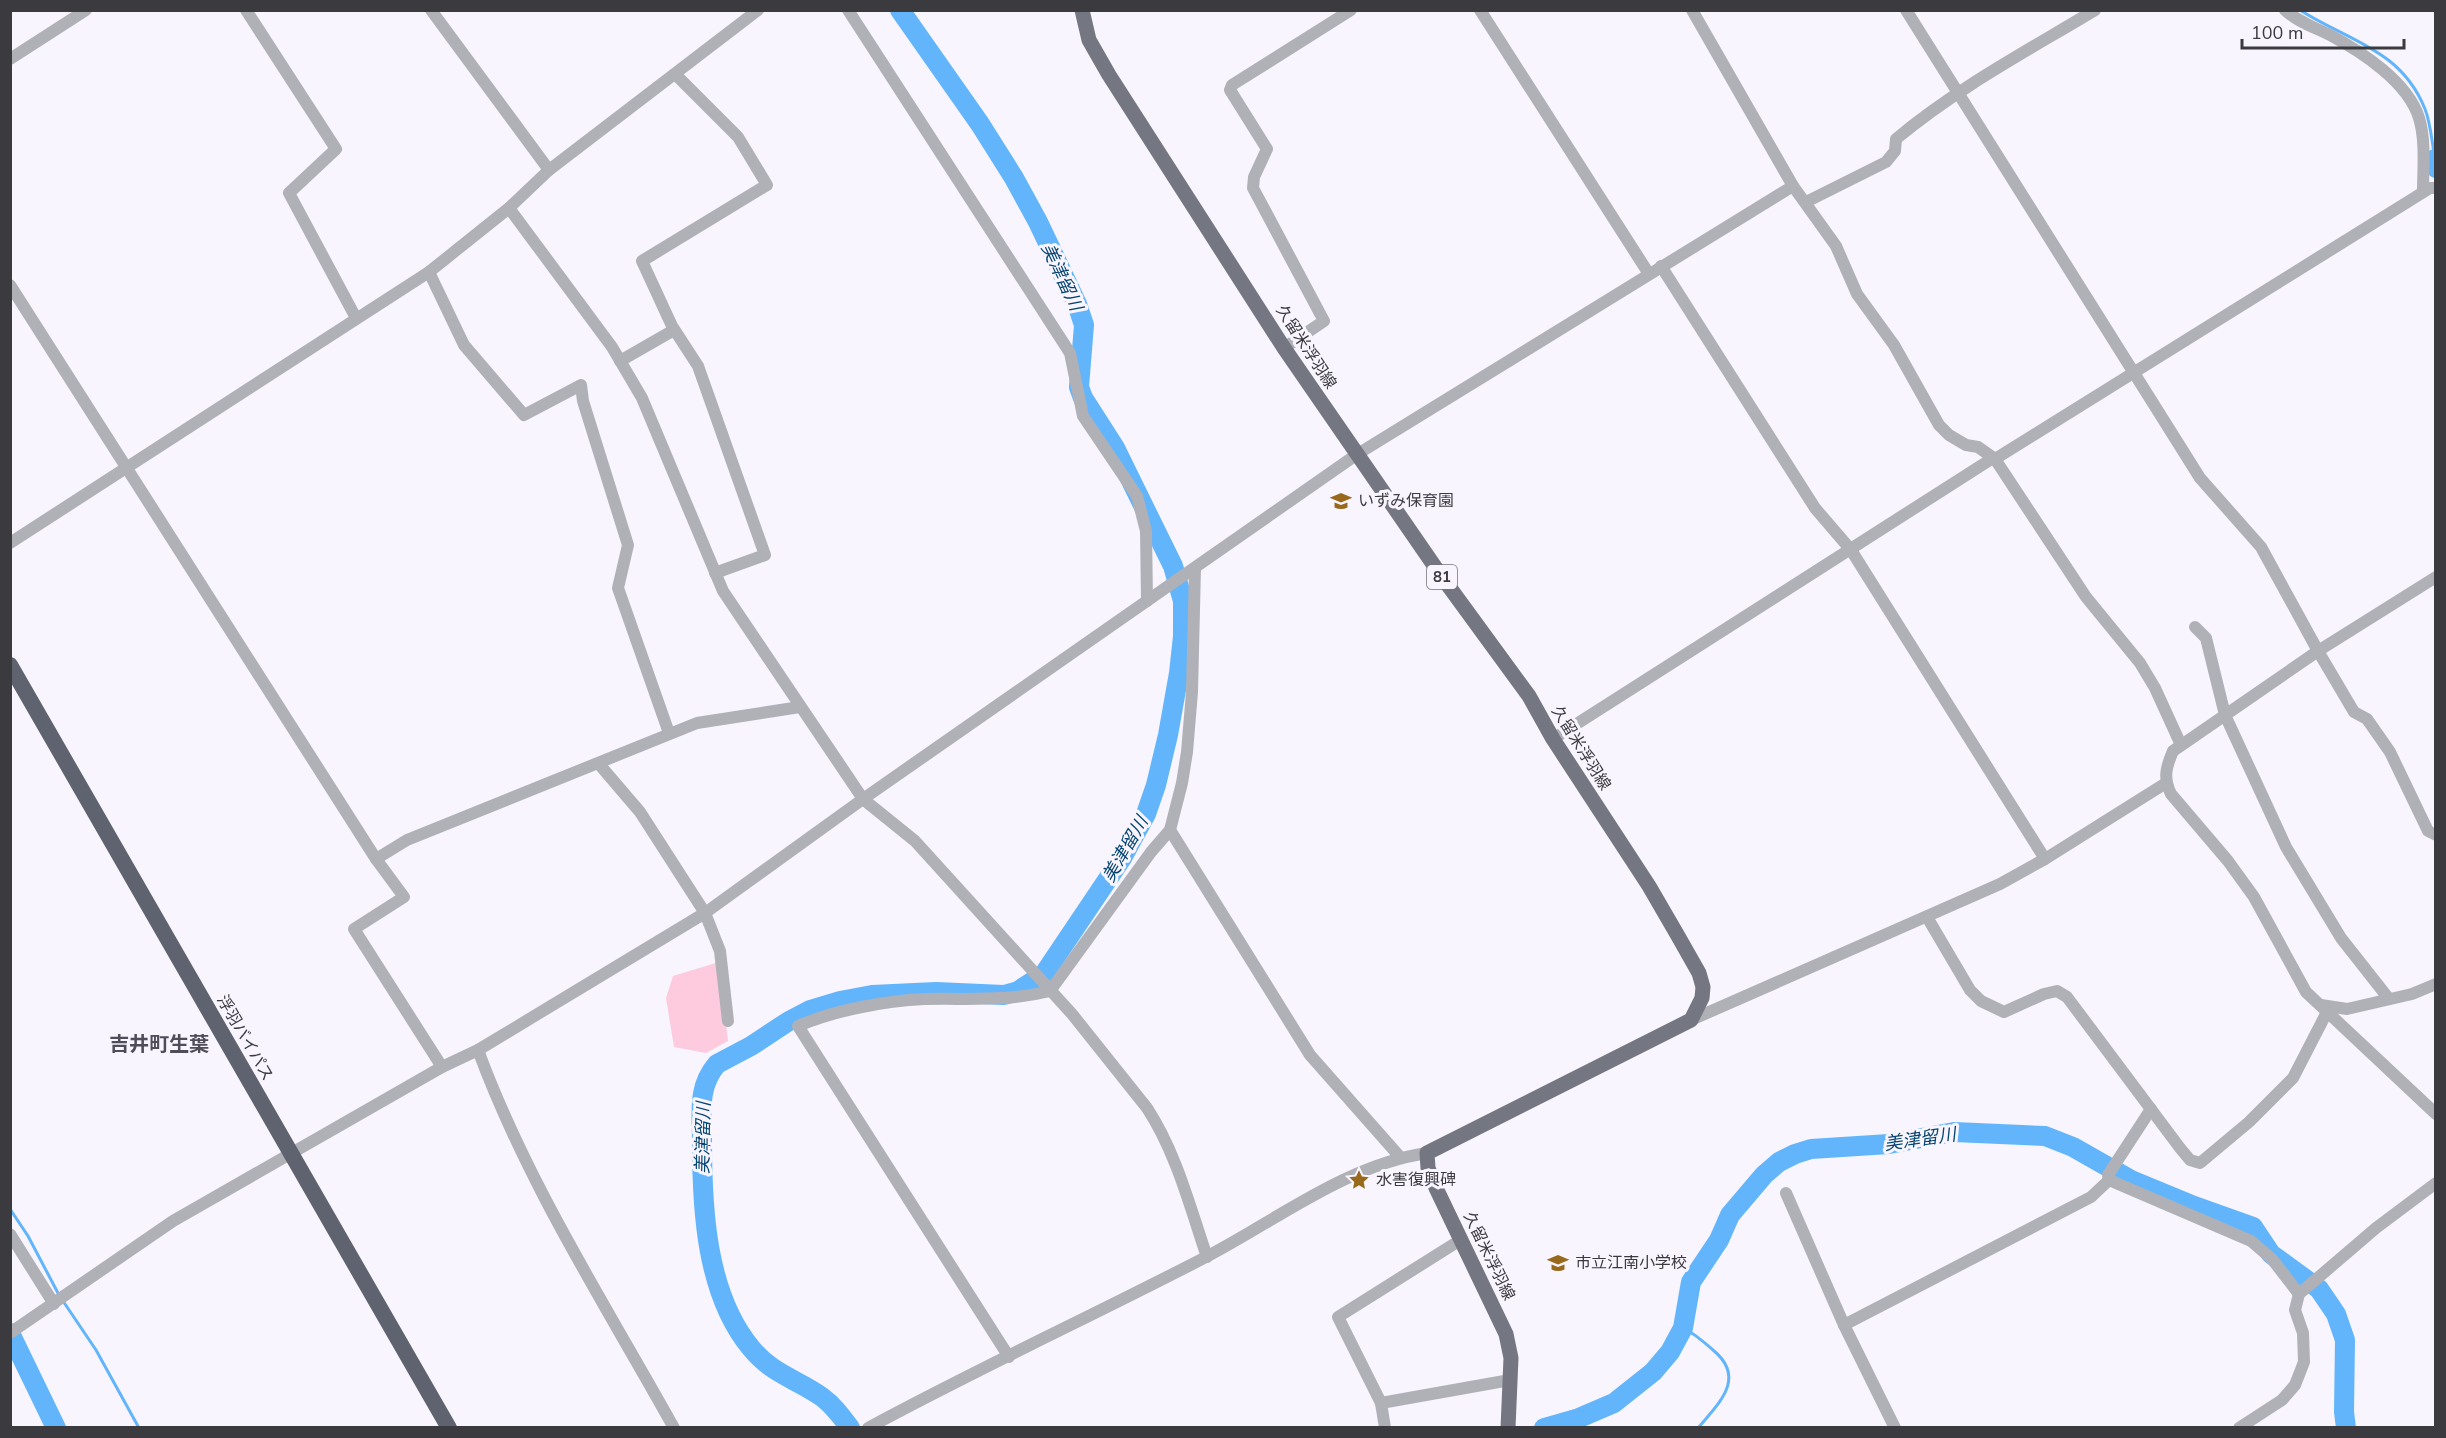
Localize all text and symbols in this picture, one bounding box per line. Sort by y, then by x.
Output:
scale bar [2242,12,2404,50]
text: 100 m [2251,21,2303,45]
water label: 美津留川 [1036,239,1089,317]
street label: 久留米浮羽線 [1271,301,1341,393]
school or university icon: いずみ保育園 [1329,489,1353,513]
place label: いずみ保育園 [1358,490,1454,512]
road number: 81 [1427,565,1457,589]
street label: 久留米浮羽線 [1546,701,1616,795]
water label: 美津留川 [1097,810,1154,886]
street label: 浮羽バイパス [212,991,278,1085]
district label: 吉井町生葉 [109,1031,209,1058]
water label: 美津留川 [690,1100,716,1174]
water label: 美津留川 [1883,1122,1959,1156]
place icon: 水害復興碑 [1347,1168,1371,1192]
place label: 水害復興碑 [1376,1169,1456,1191]
street label: 久留米浮羽線 [1458,1208,1520,1304]
school or university icon: 市立江南小学校 [1546,1251,1570,1275]
place label: 市立江南小学校 [1575,1252,1687,1274]

